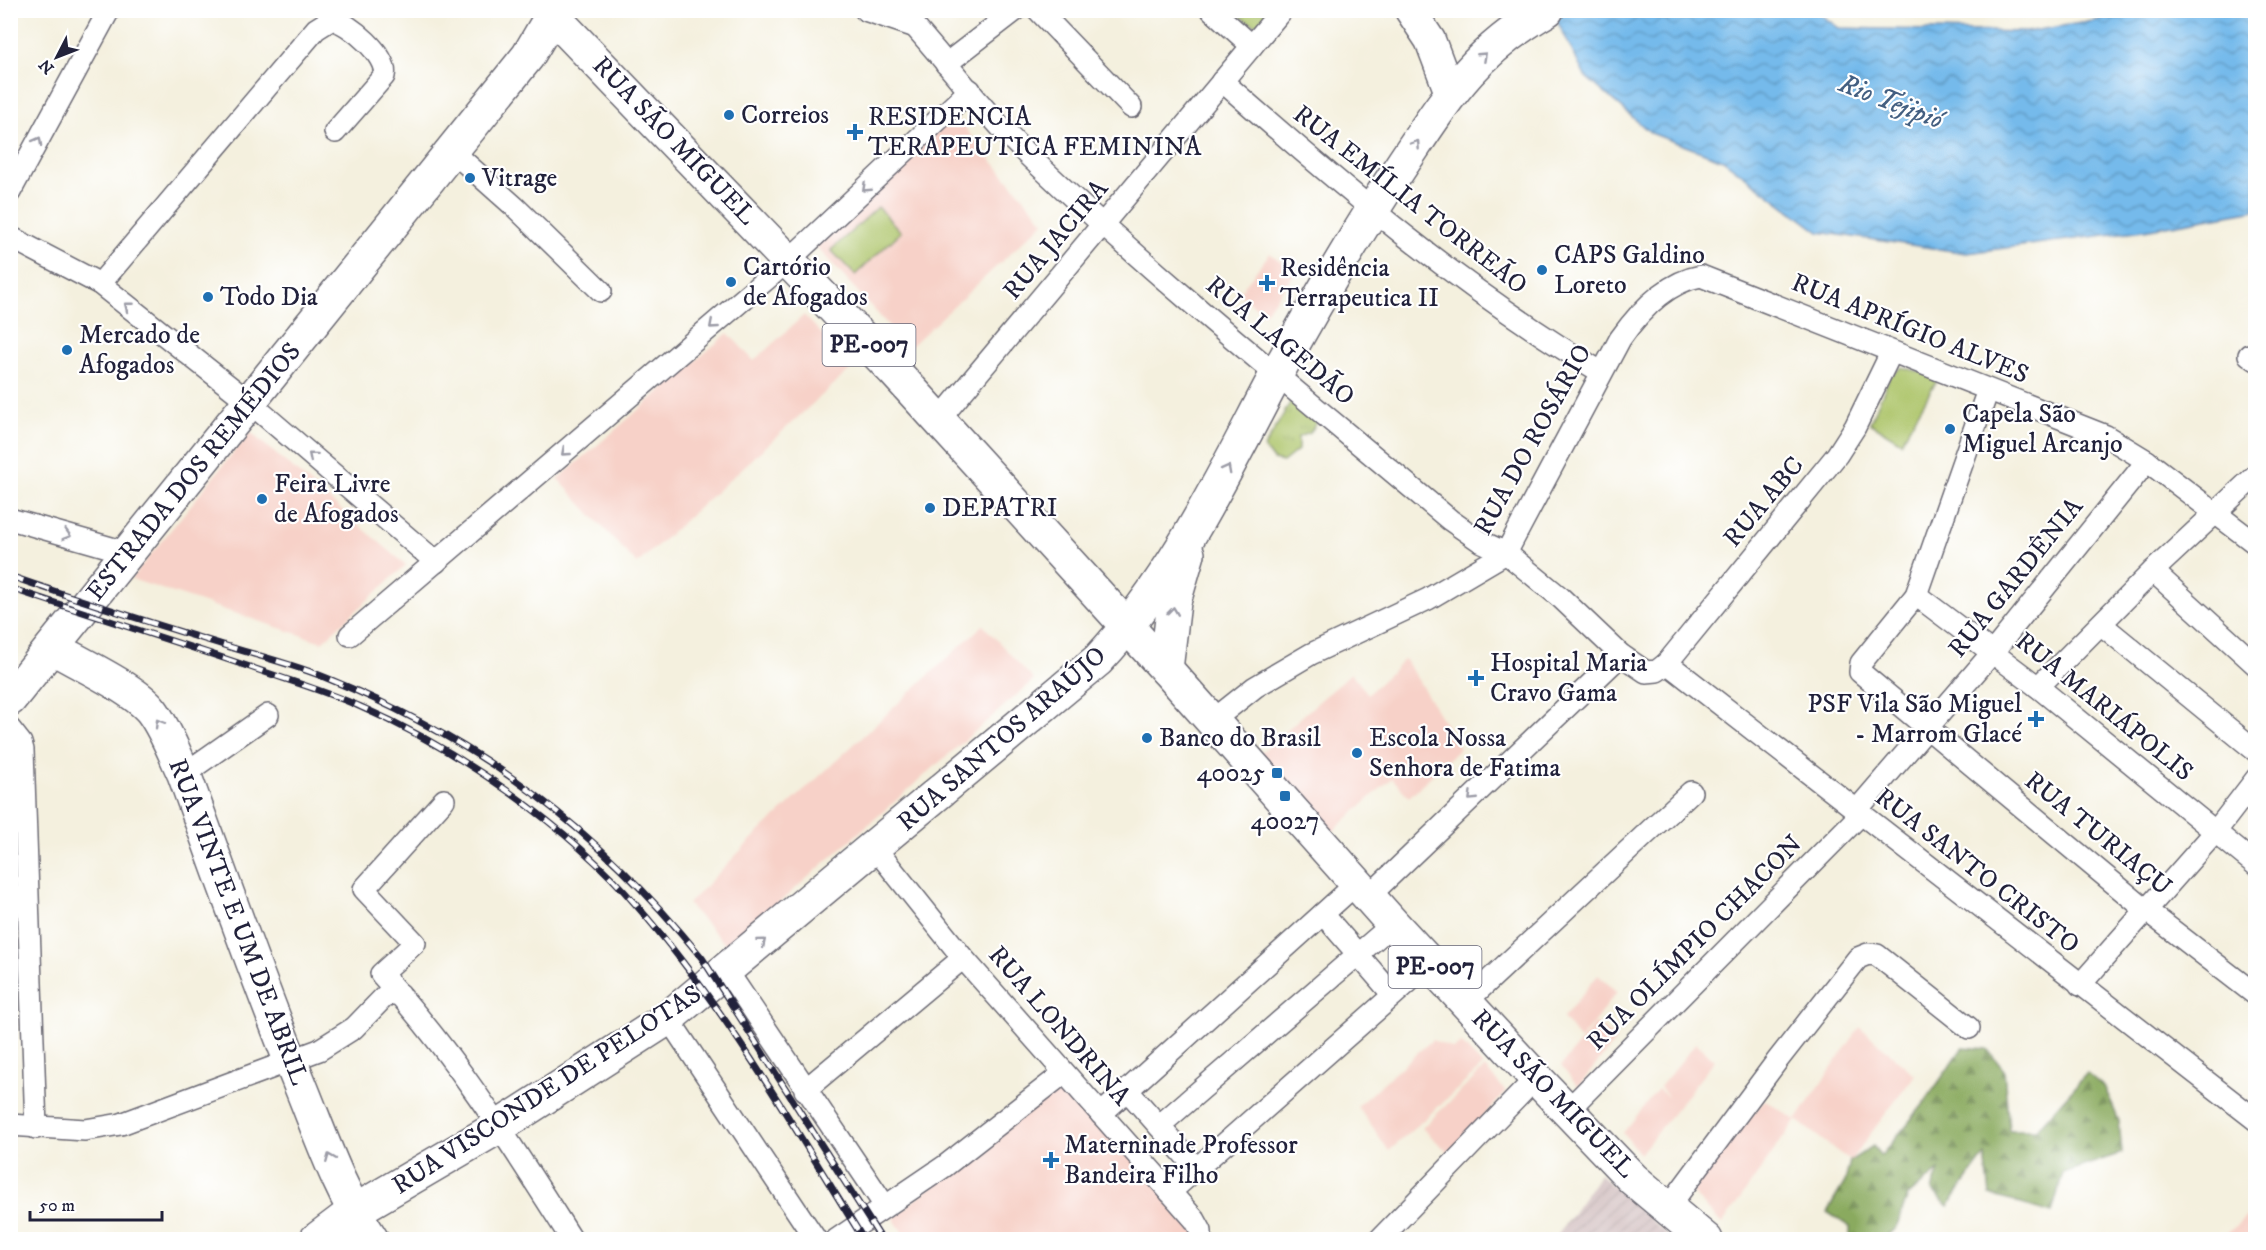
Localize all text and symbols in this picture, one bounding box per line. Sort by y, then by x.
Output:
north arrow [27,27,87,87]
street label: RUA SÃO MIGUEL [585,49,764,233]
one-way arrow [1476,52,1487,63]
text: N [35,55,58,78]
water label: Rio Tejipió [1833,66,1951,138]
street label: RUA EMÍLIA TORREÃO [1286,97,1534,302]
place label: Correios [741,99,829,132]
place label: RESIDENCIA TERAPEUTICA FEMININA [868,101,1202,164]
marker: Correios [722,108,736,122]
marker: RESIDENCIA TERAPEUTICA FEMININA [846,123,864,141]
one-way arrow [31,137,42,147]
one-way arrow [1409,139,1420,150]
place label: Vitrage [481,162,557,195]
marker: Vitrage [463,171,477,185]
street label: RUA JACIRA [996,173,1116,307]
one-way arrow [862,181,873,192]
place label: CAPS Galdino Loreto [1554,239,1705,302]
place label: Cartório de Afogados [743,251,868,314]
place label: Residência Terrapeutica II [1280,252,1439,315]
marker: CAPS Galdino Loreto [1535,263,1549,277]
street label: RUA APRÍGIO ALVES [1787,265,2034,392]
street label: RUA LAGEDÃO [1199,268,1362,413]
marker: Residência Terrapeutica II [1258,274,1276,292]
marker: Cartório de Afogados [724,275,738,289]
place label: Todo Dia [220,281,318,314]
marker: Todo Dia [201,290,215,304]
one-way arrow [124,303,135,314]
one-way arrow [709,318,720,329]
place label: Mercado de Afogados [79,319,200,382]
road number: PE-007 [822,324,916,366]
street label: ESTRADA DOS REMÉDIOS [79,336,309,608]
street label: RUA DO ROSÁRIO [1466,338,1599,541]
marker: Mercado de Afogados [60,343,74,357]
place label: Capela São Miguel Arcanjo [1962,398,2123,461]
marker: Capela São Miguel Arcanjo [1943,422,1957,436]
one-way arrow [561,445,572,456]
street label: RUA ABC [1716,450,1812,554]
one-way arrow [308,452,319,463]
one-way arrow [1220,465,1231,475]
place label: Feira Livre de Afogados [274,468,399,531]
street label: RUA GARDÊNIA [1941,491,2091,665]
marker: Feira Livre de Afogados [255,492,269,506]
place label: DEPATRI [942,492,1057,525]
marker: DEPATRI [923,501,937,515]
one-way arrow [61,528,72,540]
one-way arrow [1167,606,1179,616]
street label: RUA MARIÁPOLIS [2008,624,2200,789]
street label: RUA SANTOS ARAÚJO [890,639,1113,839]
place label: Hospital Maria Cravo Gama [1490,647,1647,710]
marker: Hospital Maria Cravo Gama [1467,669,1485,687]
place label: PSF Vila São Miguel - Marrom Glacé [1807,688,2022,751]
marker: PSF Vila São Miguel - Marrom Glacé [2027,710,2045,728]
one-way arrow [155,719,166,729]
place label: Banco do Brasil [1159,722,1321,755]
place label: Escola Nossa Senhora de Fatima [1369,722,1561,785]
marker: Banco do Brasil [1140,731,1154,745]
marker: Escola Nossa Senhora de Fatima [1350,746,1364,760]
street label: RUA VINTE E UM DE ABRIL [160,754,316,1090]
place label: 40025 [1197,757,1265,790]
street label: RUA TURIAÇU [2018,765,2178,903]
marker: 40025 [1270,766,1284,780]
street label: RUA SANTO CRISTO [1868,781,2086,961]
marker: 40027 [1278,789,1292,803]
one-way arrow [1469,790,1479,801]
place label: 40027 [1251,805,1319,838]
street label: RUA OLÍMPIO CHACON [1580,828,1810,1058]
one-way arrow [755,938,766,949]
street label: RUA LONDRINA [981,939,1138,1113]
road number: PE-007 [1388,946,1482,988]
street label: RUA VISCONDE DE PELOTAS [386,978,708,1202]
street label: RUA SÃO MIGUEL [1464,1002,1643,1186]
place label: Materninade Professor Bandeira Filho [1064,1129,1298,1192]
marker: Materninade Professor Bandeira Filho [1042,1151,1060,1169]
one-way arrow [325,1154,337,1165]
scale bar [30,1184,162,1222]
text: 50 m [39,1195,75,1217]

